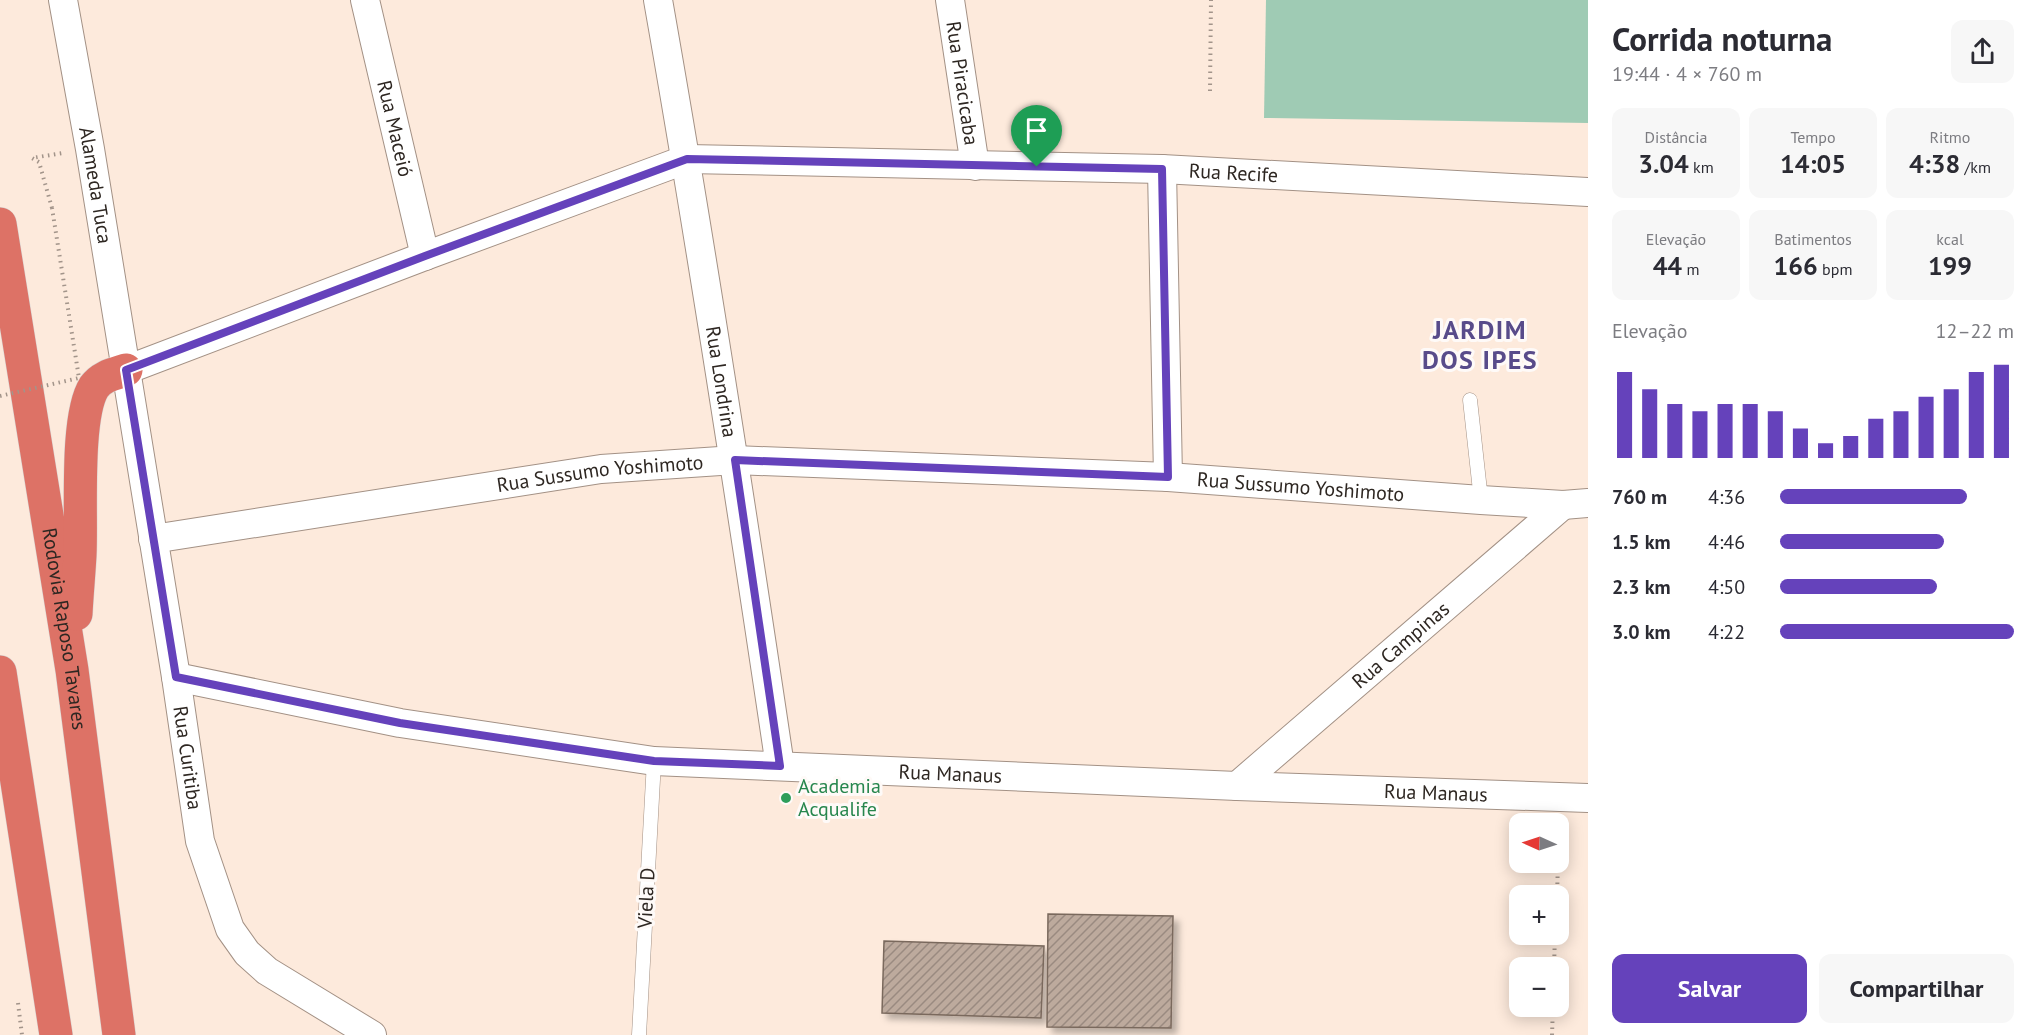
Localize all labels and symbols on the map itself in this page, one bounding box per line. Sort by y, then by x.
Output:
street label: Rua Piracicaba [940,19,985,147]
street label: Rua Maceió [371,78,419,179]
pin [1011,105,1062,167]
street label: Alameda Tuca [73,125,118,245]
street label: Rua Recife [1188,157,1279,188]
district label: JARDIM DOS IPES [1422,313,1538,376]
street label: Rua Londrina [700,324,743,439]
street label: Rua Sussumo Yoshimoto [495,449,704,498]
street label: Rua Sussumo Yoshimoto [1196,466,1405,507]
street label: Rodovia Raposo Tavares [36,526,93,731]
street label: Rua Campinas [1346,596,1455,694]
street label: Rua Curitiba [167,704,208,811]
street label: Rua Manaus [898,758,1003,789]
place label: Academia Acqualife [798,773,881,822]
street label: Rua Manaus [1384,778,1488,808]
marker: Academia Acqualife [779,791,793,805]
north arrow [1509,813,1569,873]
street label: Viela D [631,867,661,930]

